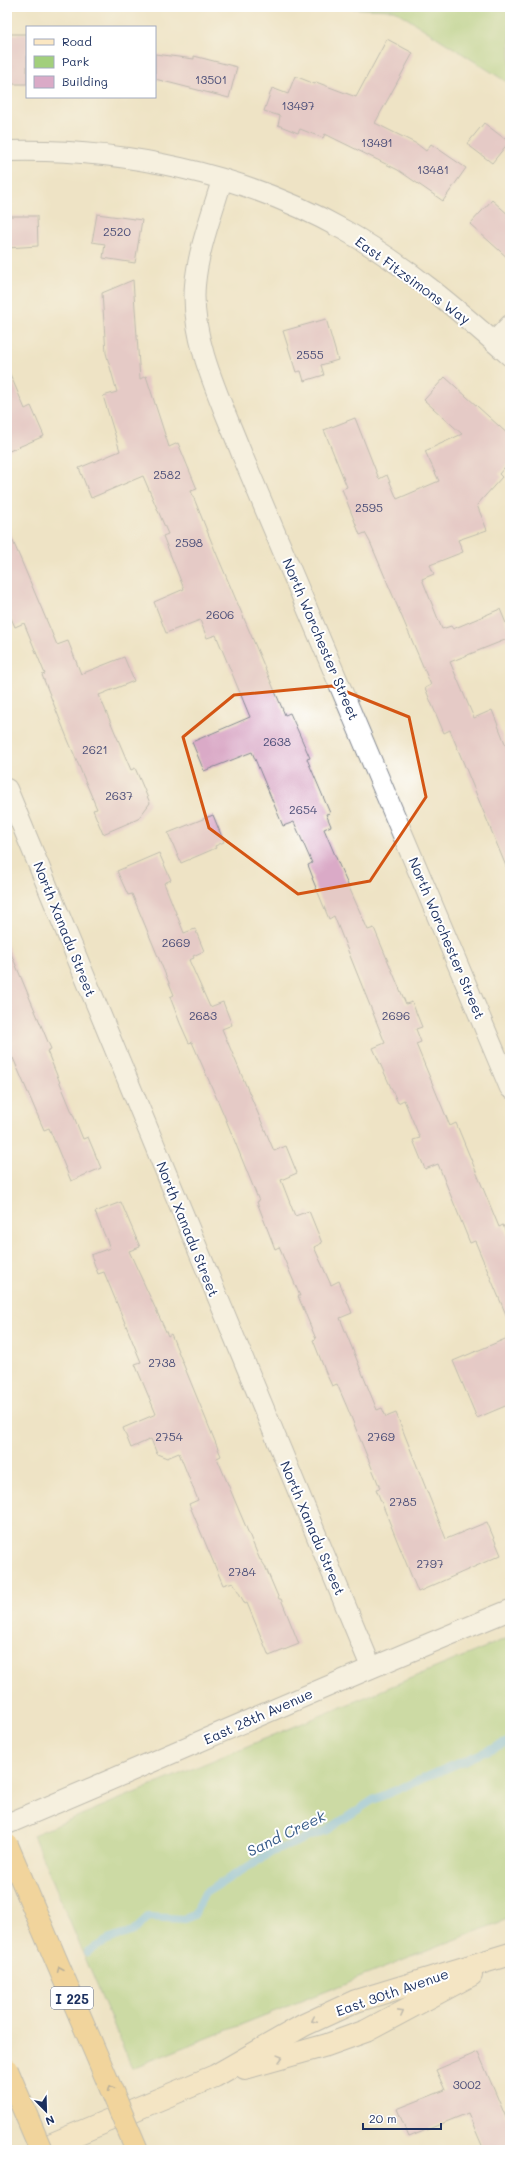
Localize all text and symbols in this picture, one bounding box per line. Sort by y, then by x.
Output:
legend [26,26,156,98]
text: Road [62,33,92,49]
text: Park [62,53,89,69]
house number: 13501 [195,71,227,87]
text: Building [62,73,108,89]
house number: 13497 [281,97,315,113]
house number: 13491 [361,134,393,150]
house number: 13481 [417,161,449,177]
house number: 2520 [103,223,131,239]
street label: East Fitzsimons Way [352,232,474,328]
house number: 2555 [296,346,324,362]
house number: 2582 [153,466,181,482]
house number: 2595 [355,499,383,515]
house number: 2598 [175,534,203,550]
street label: North Worchester Street [278,555,364,723]
house number: 2606 [206,606,234,622]
house number: 2638 [263,733,291,749]
house number: 2621 [82,741,108,757]
house number: 2637 [105,787,133,803]
house number: 2654 [289,801,317,817]
street label: North Worchester Street [404,854,490,1022]
street label: North Xanadu Street [29,859,101,999]
house number: 2669 [162,934,190,950]
house number: 2683 [189,1007,217,1023]
house number: 2696 [382,1007,410,1023]
street label: North Xanadu Street [152,1159,224,1299]
house number: 2738 [148,1354,176,1370]
house number: 2754 [155,1428,183,1444]
house number: 2769 [367,1428,395,1444]
street label: North Xanadu Street [276,1458,350,1598]
house number: 2785 [389,1493,417,1509]
house number: 2797 [416,1555,444,1571]
house number: 2784 [228,1563,256,1579]
street label: East 28th Avenue [200,1683,316,1749]
water label: Sand Creek [243,1805,330,1861]
street label: East 30th Avenue [333,1964,451,2020]
one-way arrow [57,1965,65,1973]
road number: I 225 [51,1987,93,2009]
one-way arrow [397,2011,404,2018]
one-way arrow [311,2015,318,2023]
one-way arrow [276,2054,283,2063]
house number: 3002 [453,2076,481,2092]
one-way arrow [108,2085,116,2093]
north arrow [26,2091,66,2131]
scale bar [363,2105,441,2131]
text: 20 m [369,2110,397,2126]
text: N [43,2112,57,2129]

